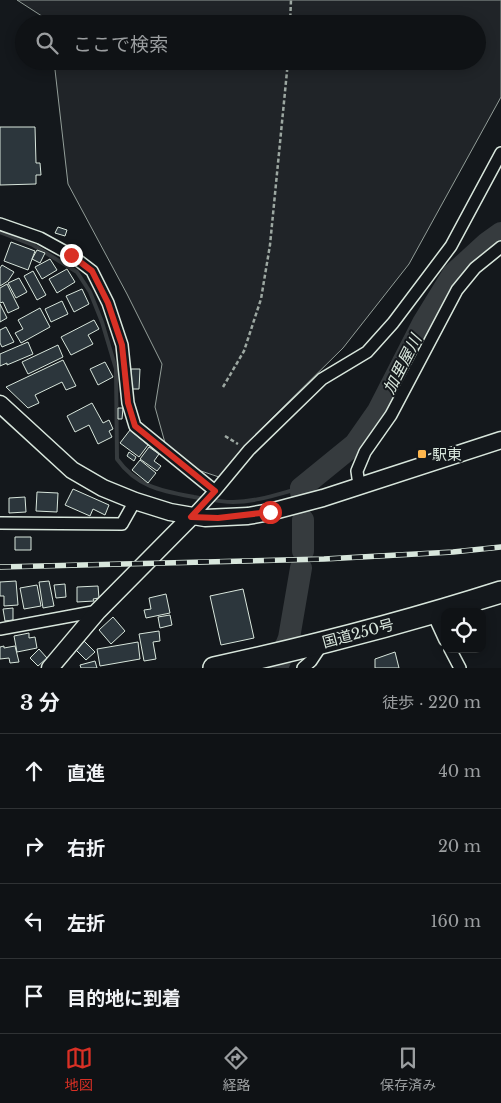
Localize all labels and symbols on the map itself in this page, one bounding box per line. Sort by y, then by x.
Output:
route end [60,244,83,267]
water label: 加里屋川 [379,329,426,397]
place label: 駅東 [432,445,462,464]
marker: 駅東 [416,448,428,460]
route start [259,501,282,524]
street label: 国道250号 [320,614,396,652]

